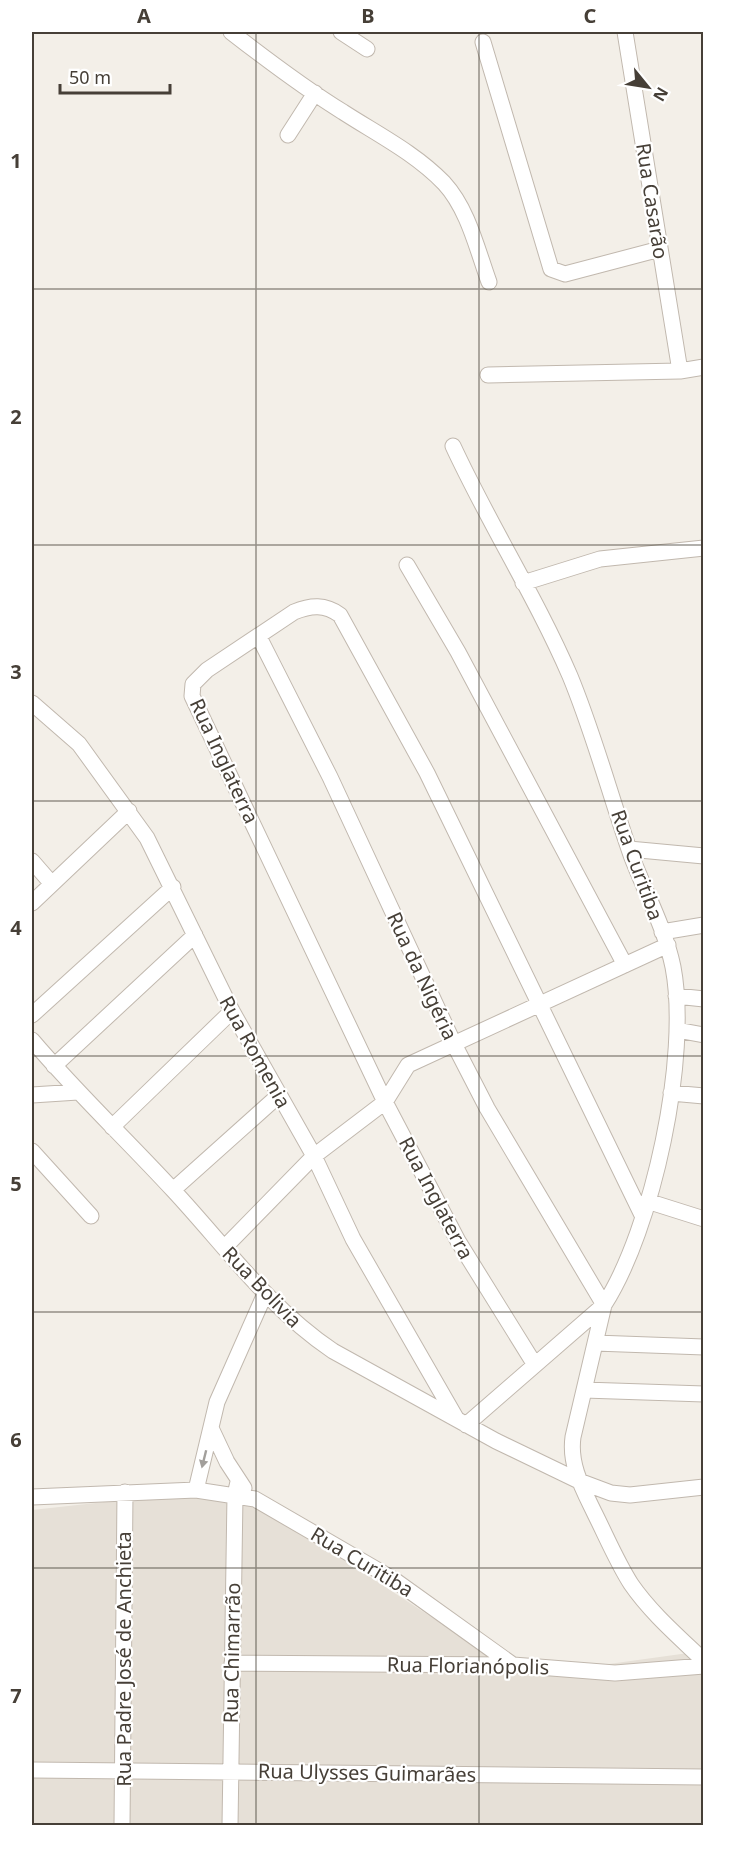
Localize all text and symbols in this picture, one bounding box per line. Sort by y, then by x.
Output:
text: A [137,2,151,29]
text: B [361,2,375,29]
text: C [584,2,597,29]
scale bar [60,57,170,95]
north arrow [618,57,678,117]
text: 50 m [69,65,111,89]
text: N [648,83,674,106]
street label: Rua Casarão [630,141,675,261]
text: 1 [10,147,22,174]
text: 2 [10,403,22,430]
text: 3 [10,658,22,685]
street label: Rua Inglaterra [184,694,265,828]
street label: Rua Curitiba [605,806,670,924]
street label: Rua da Nigéria [381,907,464,1044]
text: 4 [10,914,22,941]
street label: Rua Romenia [213,991,297,1113]
street label: Rua Inglaterra [393,1132,480,1264]
text: 5 [10,1170,22,1197]
street label: Rua Bolivia [217,1240,308,1333]
text: 6 [10,1426,22,1453]
one-way arrow [198,1450,208,1468]
street label: Rua Curitiba [306,1520,419,1603]
street label: Rua Padre José de Anchieta [110,1531,137,1787]
street label: Rua Chimarrão [217,1582,246,1724]
street label: Rua Florianópolis [387,1651,549,1680]
text: 7 [10,1682,22,1709]
street label: Rua Ulysses Guimarães [258,1757,476,1788]

